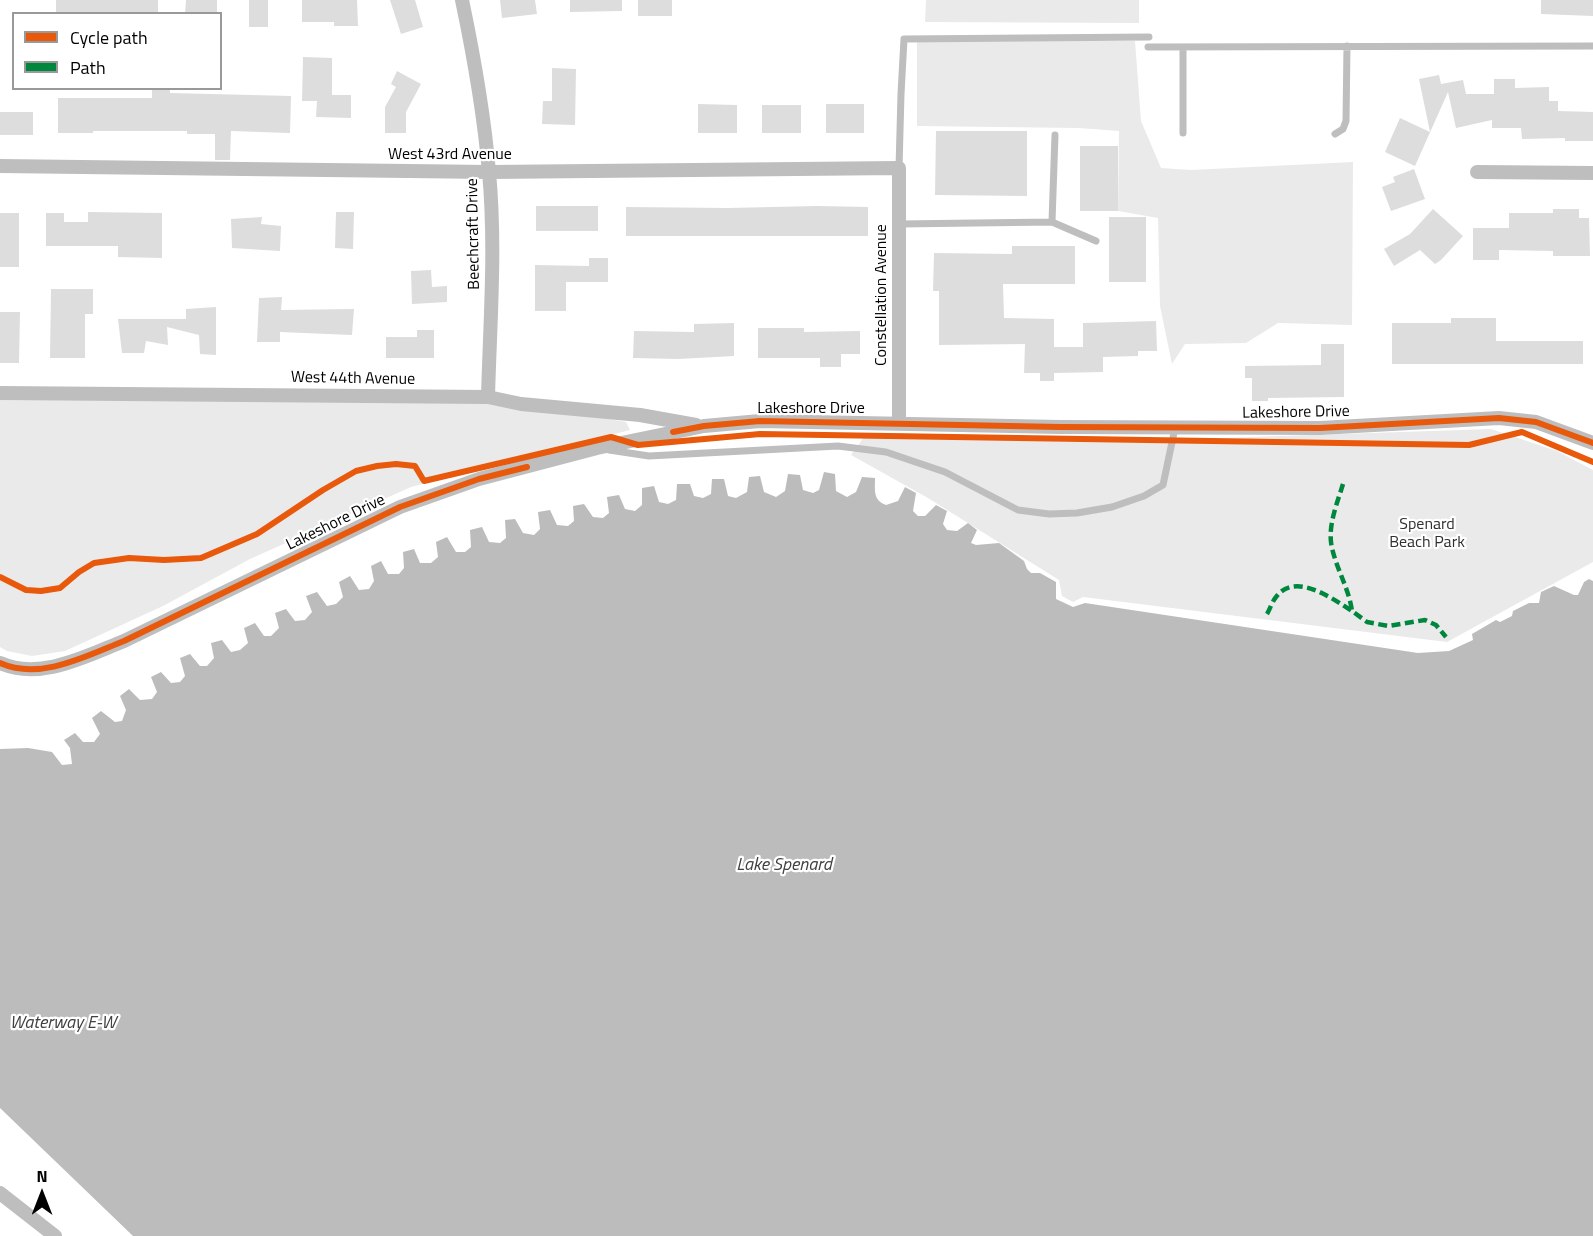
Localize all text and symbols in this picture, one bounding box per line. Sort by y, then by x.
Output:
legend [12,12,222,90]
text: Cycle path [70,24,148,51]
text: Path [70,54,106,81]
street label: West 43rd Avenue [388,145,512,165]
street label: Beechcraft Drive [463,178,485,290]
street label: Constellation Avenue [872,224,892,366]
street label: West 44th Avenue [291,368,415,390]
street label: Lakeshore Drive [757,399,865,419]
street label: Lakeshore Drive [1242,402,1350,424]
street label: Lakeshore Drive [283,491,389,555]
park label: Spenard Beach Park [1389,515,1465,553]
water label: Lake Spenard [736,855,832,877]
water label: Waterway E-W [10,1013,116,1035]
north arrow [12,1164,72,1224]
text: N [36,1164,48,1188]

